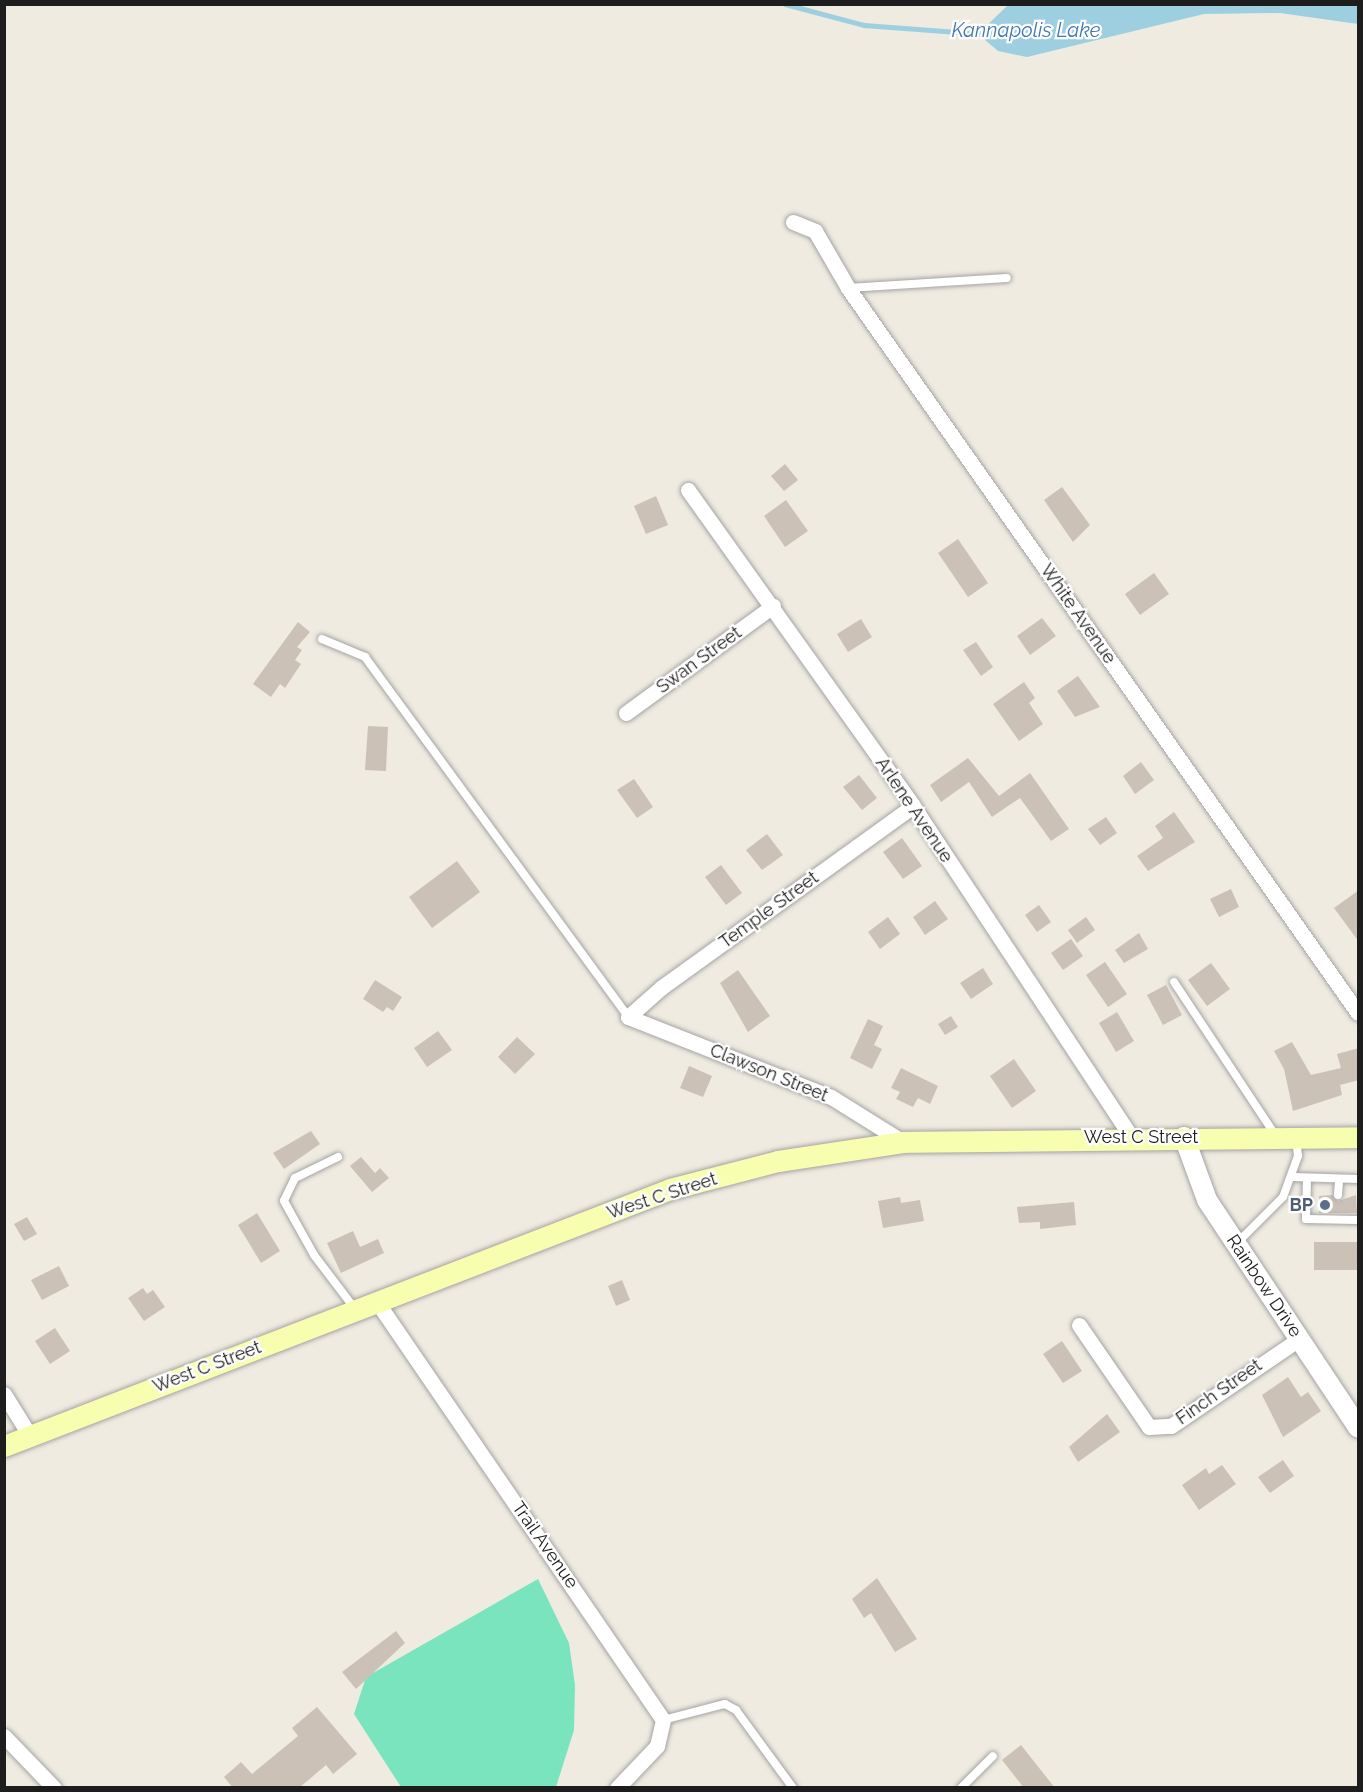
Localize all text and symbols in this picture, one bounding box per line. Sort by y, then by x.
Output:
water label: Kannapolis Lake [951,18,1101,42]
street label: White Avenue [1035,560,1121,668]
street label: Swan Street [652,622,746,698]
street label: Arlene Avenue [871,753,957,867]
street label: Temple Street [715,867,823,953]
street label: Clawson Street [707,1039,831,1107]
street label: West C Street [1084,1126,1198,1148]
street label: West C Street [604,1168,720,1224]
place label: BP [1290,1194,1313,1216]
marker: BP [1318,1198,1332,1212]
street label: Rainbow Drive [1222,1230,1306,1342]
street label: West C Street [150,1336,264,1398]
street label: Finch Street [1172,1355,1266,1429]
street label: Trail Avenue [507,1497,583,1593]

